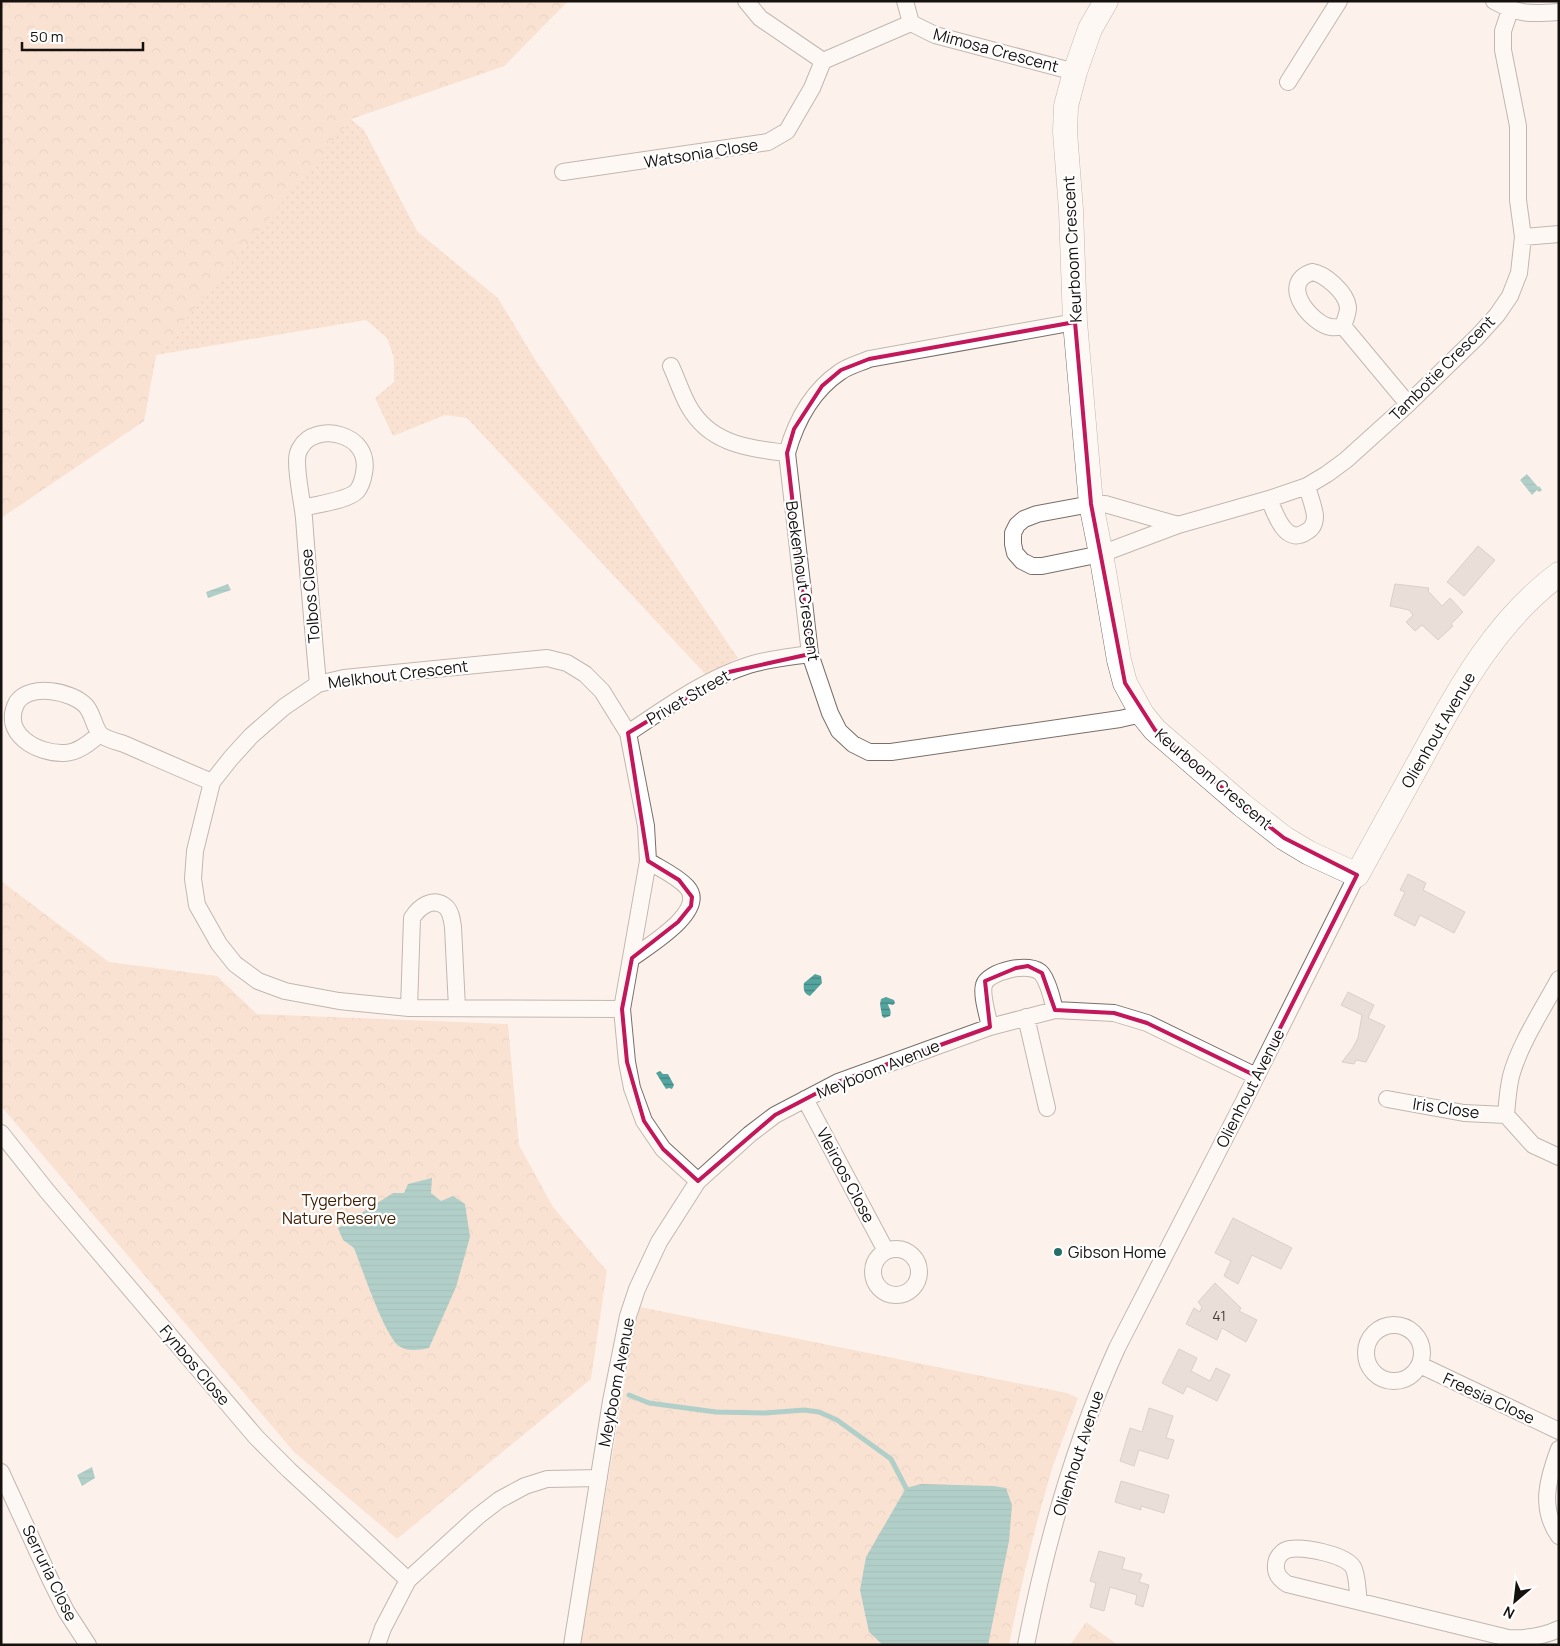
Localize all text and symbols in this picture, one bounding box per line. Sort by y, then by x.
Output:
scale bar [22,20,144,52]
street label: Mimosa Crescent [931,23,1061,77]
text: 50 m [30,26,64,47]
street label: Watsonia Close [642,133,760,173]
street label: Keurboom Crescent [1057,175,1087,323]
street label: Tambotie Crescent [1384,310,1500,426]
street label: Boekenhout Crescent [781,499,825,663]
street label: Tolbos Close [295,548,325,644]
street label: Melkhout Crescent [327,654,469,694]
street label: Privet Street [642,664,734,730]
street label: Olienhout Avenue [1396,668,1480,792]
street label: Keurboom Crescent [1151,723,1277,835]
street label: Olienhout Avenue [1211,1025,1289,1151]
street label: Meyboom Avenue [813,1034,943,1104]
street label: Iris Close [1411,1092,1481,1124]
street label: Vleiroos Close [812,1124,880,1226]
park label: Tygerberg Nature Reserve [282,1189,396,1229]
place label: Gibson Home [1068,1241,1166,1263]
marker: Gibson Home [1052,1246,1064,1258]
house number: 41 [1212,1306,1226,1325]
street label: Meyboom Avenue [593,1316,639,1448]
street label: Fynbos Close [155,1320,235,1410]
street label: Freesia Close [1440,1367,1538,1429]
street label: Olienhout Avenue [1047,1388,1109,1518]
street label: Serruria Close [17,1521,83,1625]
north arrow [1490,1576,1540,1626]
text: N [1500,1602,1518,1624]

